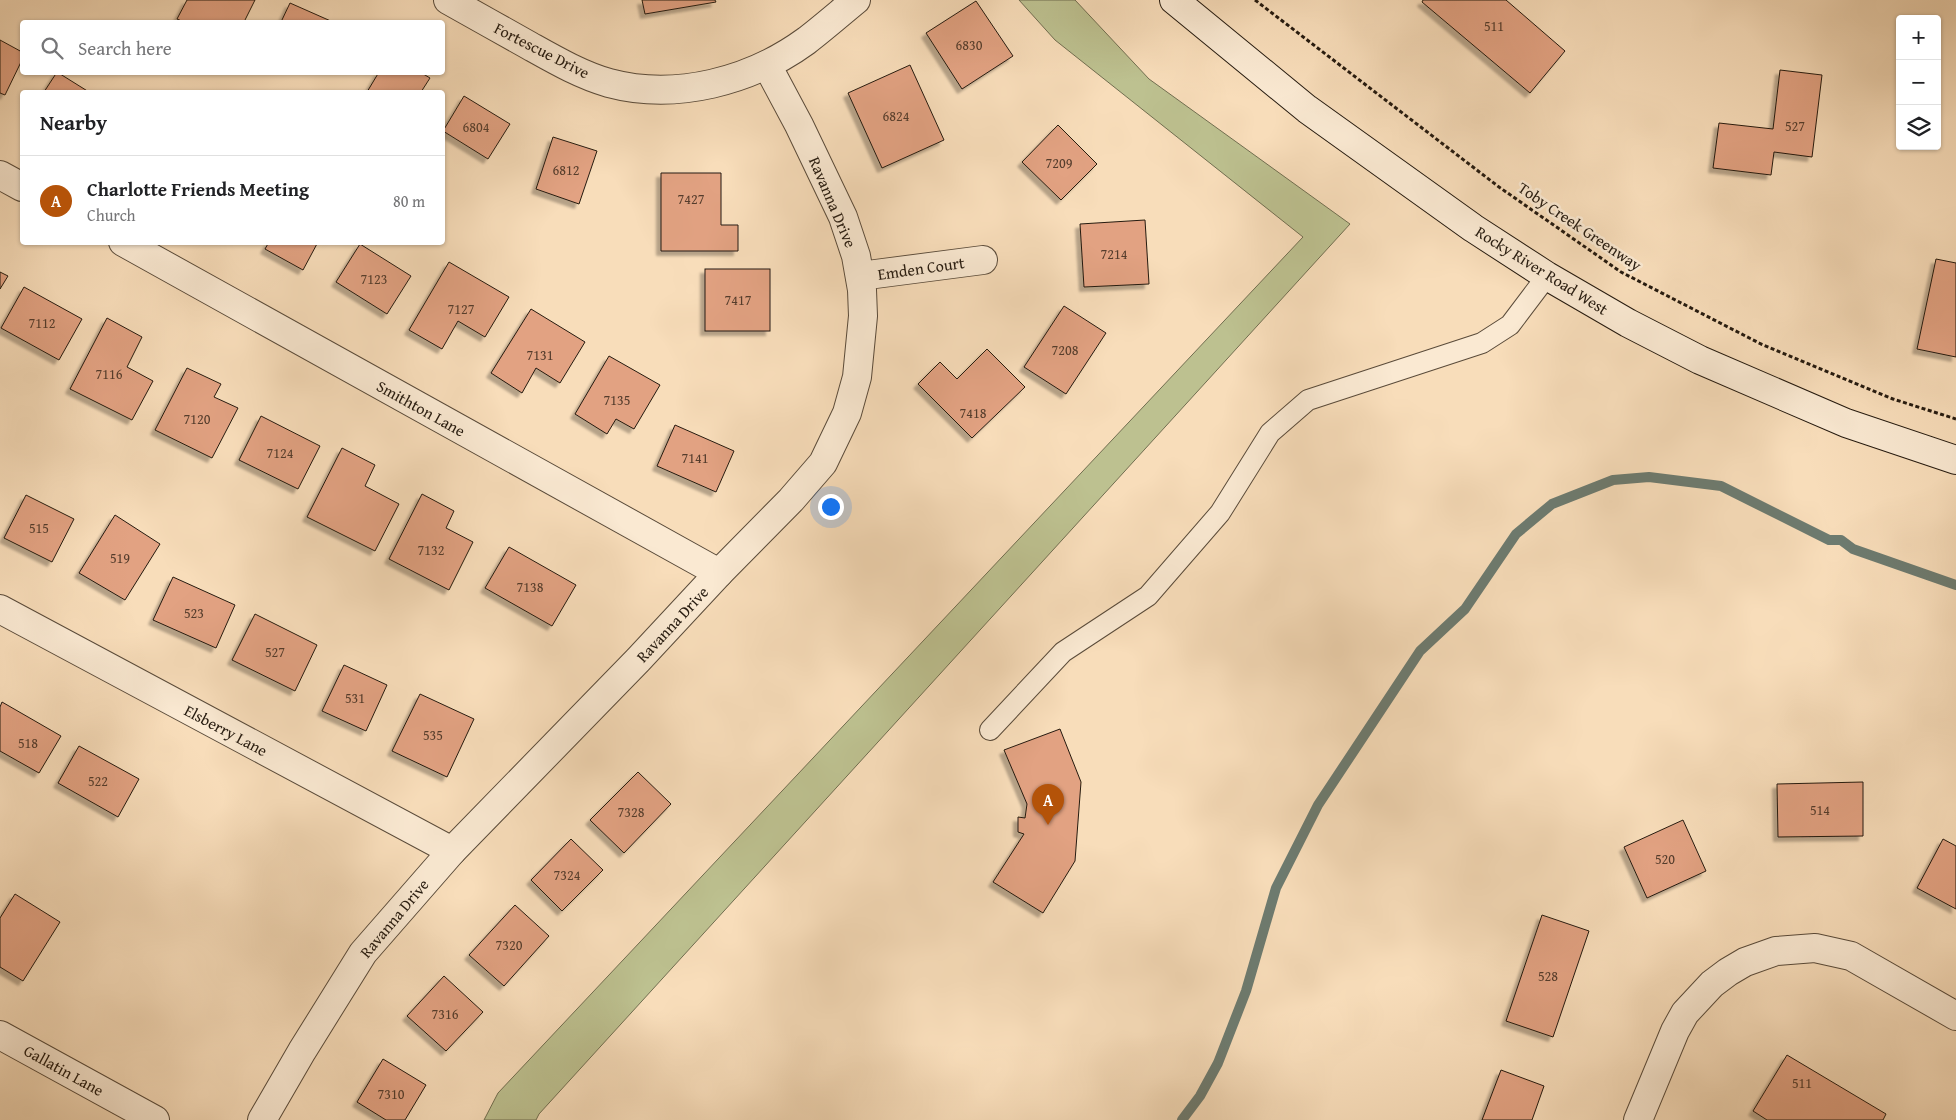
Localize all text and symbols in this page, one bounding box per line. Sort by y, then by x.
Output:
map controls [1896,15,1941,150]
button: + [1896,15,1941,60]
street label: Fortescue Drive [490,16,594,84]
house number: 511 [1484,16,1504,36]
search box [20,20,445,75]
icon: search [38,34,66,62]
text: Search here [78,34,172,62]
house number: 6830 [956,35,983,55]
button: − [1896,60,1941,105]
button: layers [1896,105,1941,150]
house number: 6824 [883,106,910,126]
text: Nearby [40,107,107,138]
house number: 527 [1785,116,1805,136]
house number: 6804 [463,117,490,137]
street label: Ravanna Drive [803,153,863,251]
house number: 7209 [1046,153,1073,173]
house number: 6812 [553,160,579,180]
text: Charlotte Friends Meeting [87,175,309,203]
street label: Toby Creek Greenway [1513,176,1647,276]
text: A [51,189,61,213]
text: 80 m [393,189,425,213]
house number: 7427 [678,189,705,209]
text: Church [87,203,136,227]
street label: Rocky River Road West [1471,219,1613,321]
house number: 7214 [1101,244,1128,264]
street label: Emden Court [876,250,966,286]
house number: 7123 [361,269,387,289]
house number: 7417 [725,290,752,310]
house number: 7127 [448,299,475,319]
house number: 7112 [29,313,55,333]
house number: 7208 [1052,340,1079,360]
house number: 7131 [527,345,553,365]
house number: 7116 [96,364,123,384]
street label: Smithton Lane [372,374,470,442]
house number: 7135 [604,390,630,410]
house number: 7418 [960,403,987,423]
house number: 7120 [184,409,211,429]
house number: 7124 [267,443,294,463]
house number: 7141 [682,448,708,468]
your location [818,494,844,520]
house number: 515 [29,518,49,538]
house number: 7132 [418,540,444,560]
house number: 519 [110,548,130,568]
house number: 7138 [517,577,544,597]
street label: Ravanna Drive [630,580,714,668]
house number: 523 [184,603,204,623]
house number: 527 [265,642,285,662]
house number: 531 [345,688,365,708]
street label: Elsberry Lane [180,698,272,762]
house number: 535 [423,725,443,745]
house number: 518 [18,733,38,753]
house number: 522 [88,771,108,791]
pin: A [1032,784,1064,825]
house number: 514 [1810,800,1830,820]
house number: 7328 [618,802,645,822]
house number: 520 [1655,849,1675,869]
house number: 7324 [554,865,581,885]
street label: Ravanna Drive [354,873,434,963]
house number: 7320 [496,935,523,955]
house number: 528 [1538,966,1558,986]
house number: 7316 [432,1004,459,1024]
street label: Gallatin Lane [20,1038,108,1102]
house number: 511 [1792,1073,1812,1093]
house number: 7310 [378,1084,405,1104]

